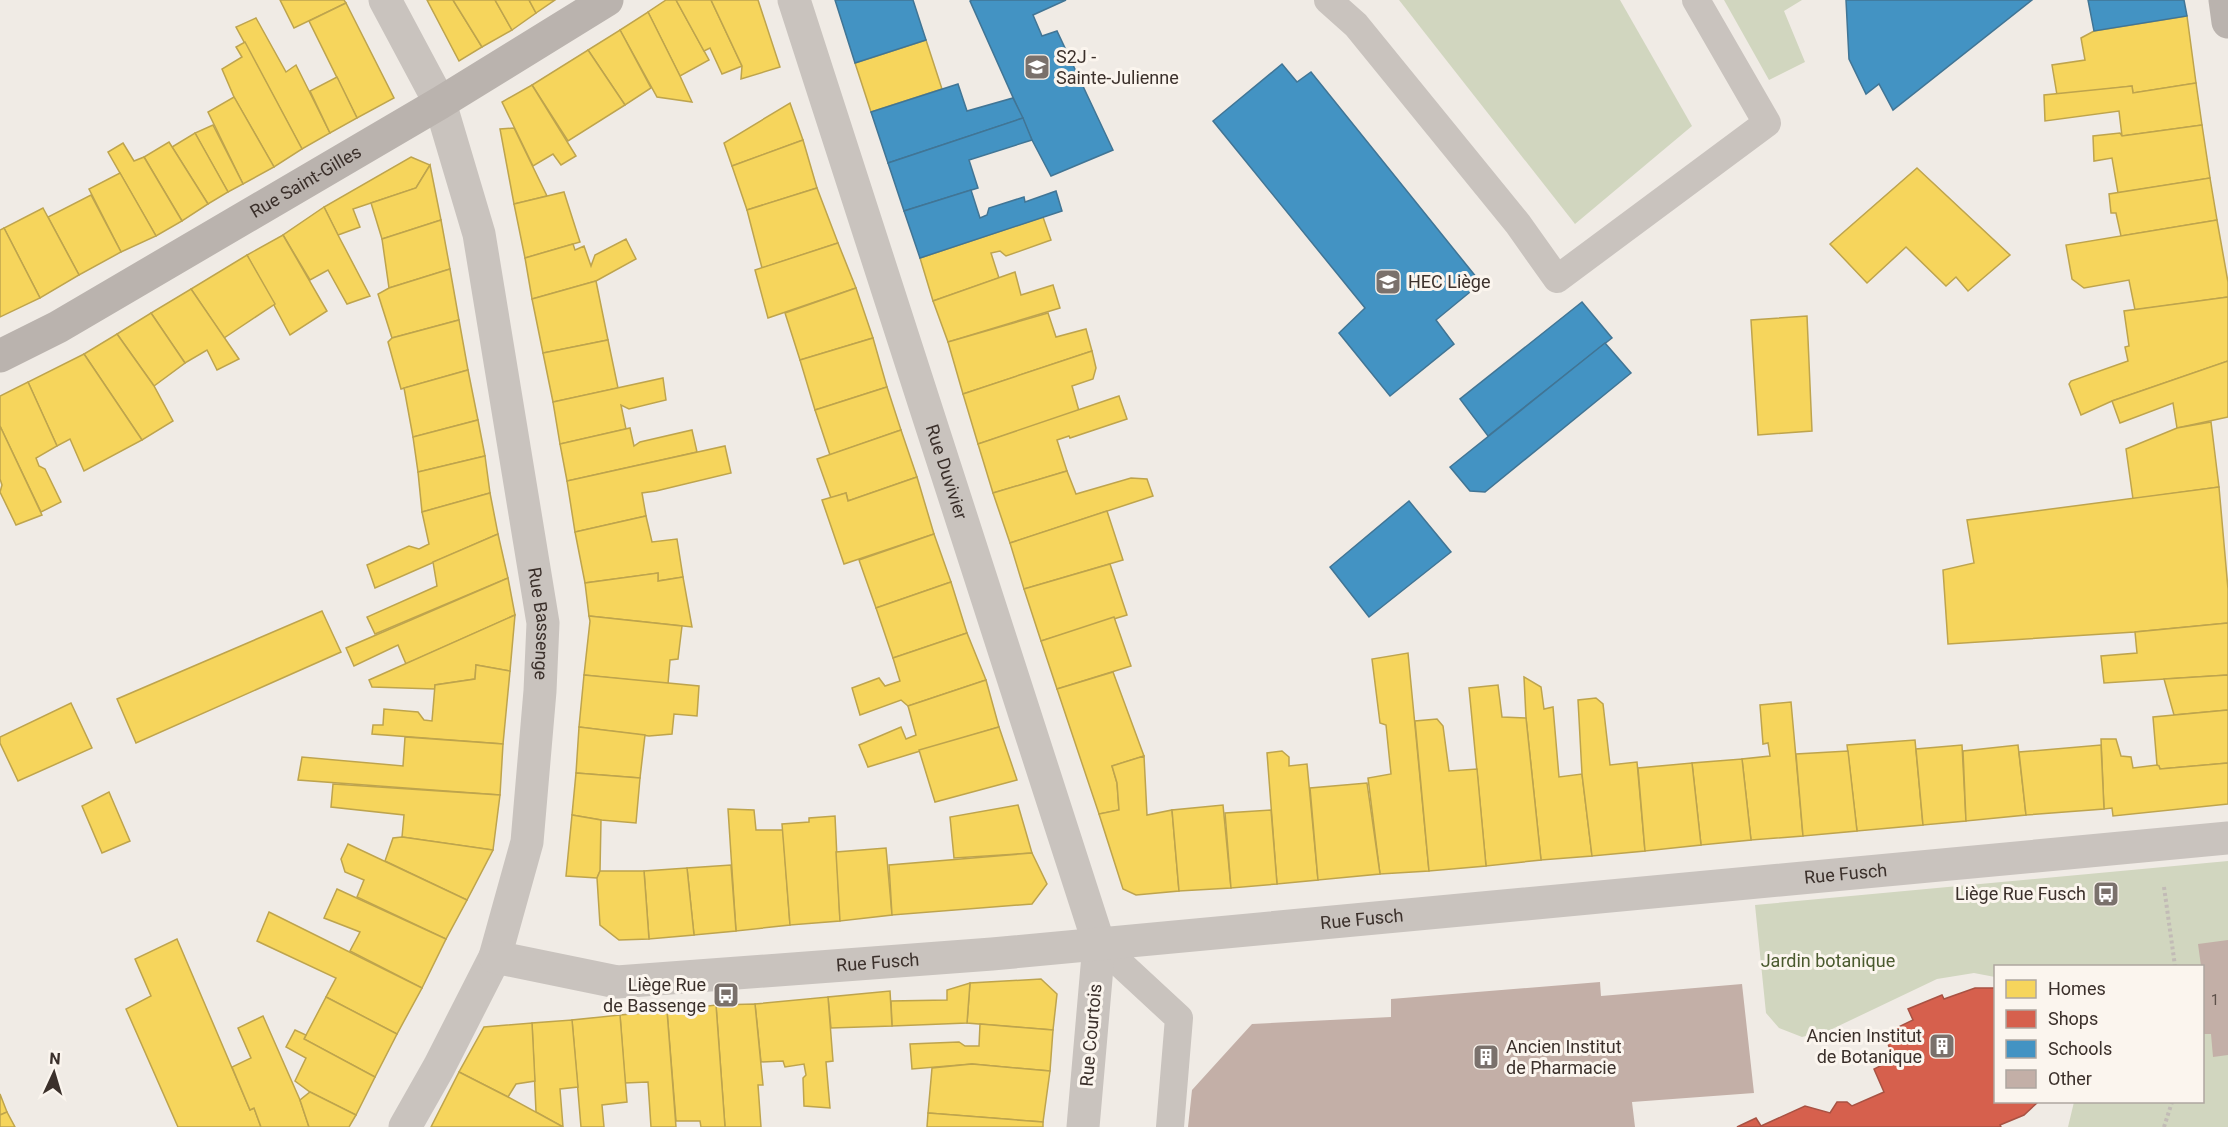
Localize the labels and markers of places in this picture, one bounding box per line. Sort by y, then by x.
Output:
place label: S2J - Sainte-Julienne [1056,46,1179,88]
school or university icon: S2J - Sainte-Julienne [1022,52,1052,82]
school or university icon: HEC Liège [1373,267,1403,297]
place label: HEC Liège [1408,271,1491,292]
bus stop icon: Liège Rue Fusch [2091,879,2121,909]
place label: Liège Rue Fusch [1955,883,2086,904]
place label: Liège Rue de Bassenge [603,974,706,1016]
bus stop icon: Liège Rue de Bassenge [711,980,741,1010]
place label: Ancien Institut de Botanique [1806,1025,1922,1067]
building icon: Ancien Institut de Botanique [1927,1031,1957,1061]
place label: Ancien Institut de Pharmacie [1506,1036,1622,1078]
building icon: Ancien Institut de Pharmacie [1471,1042,1501,1072]

